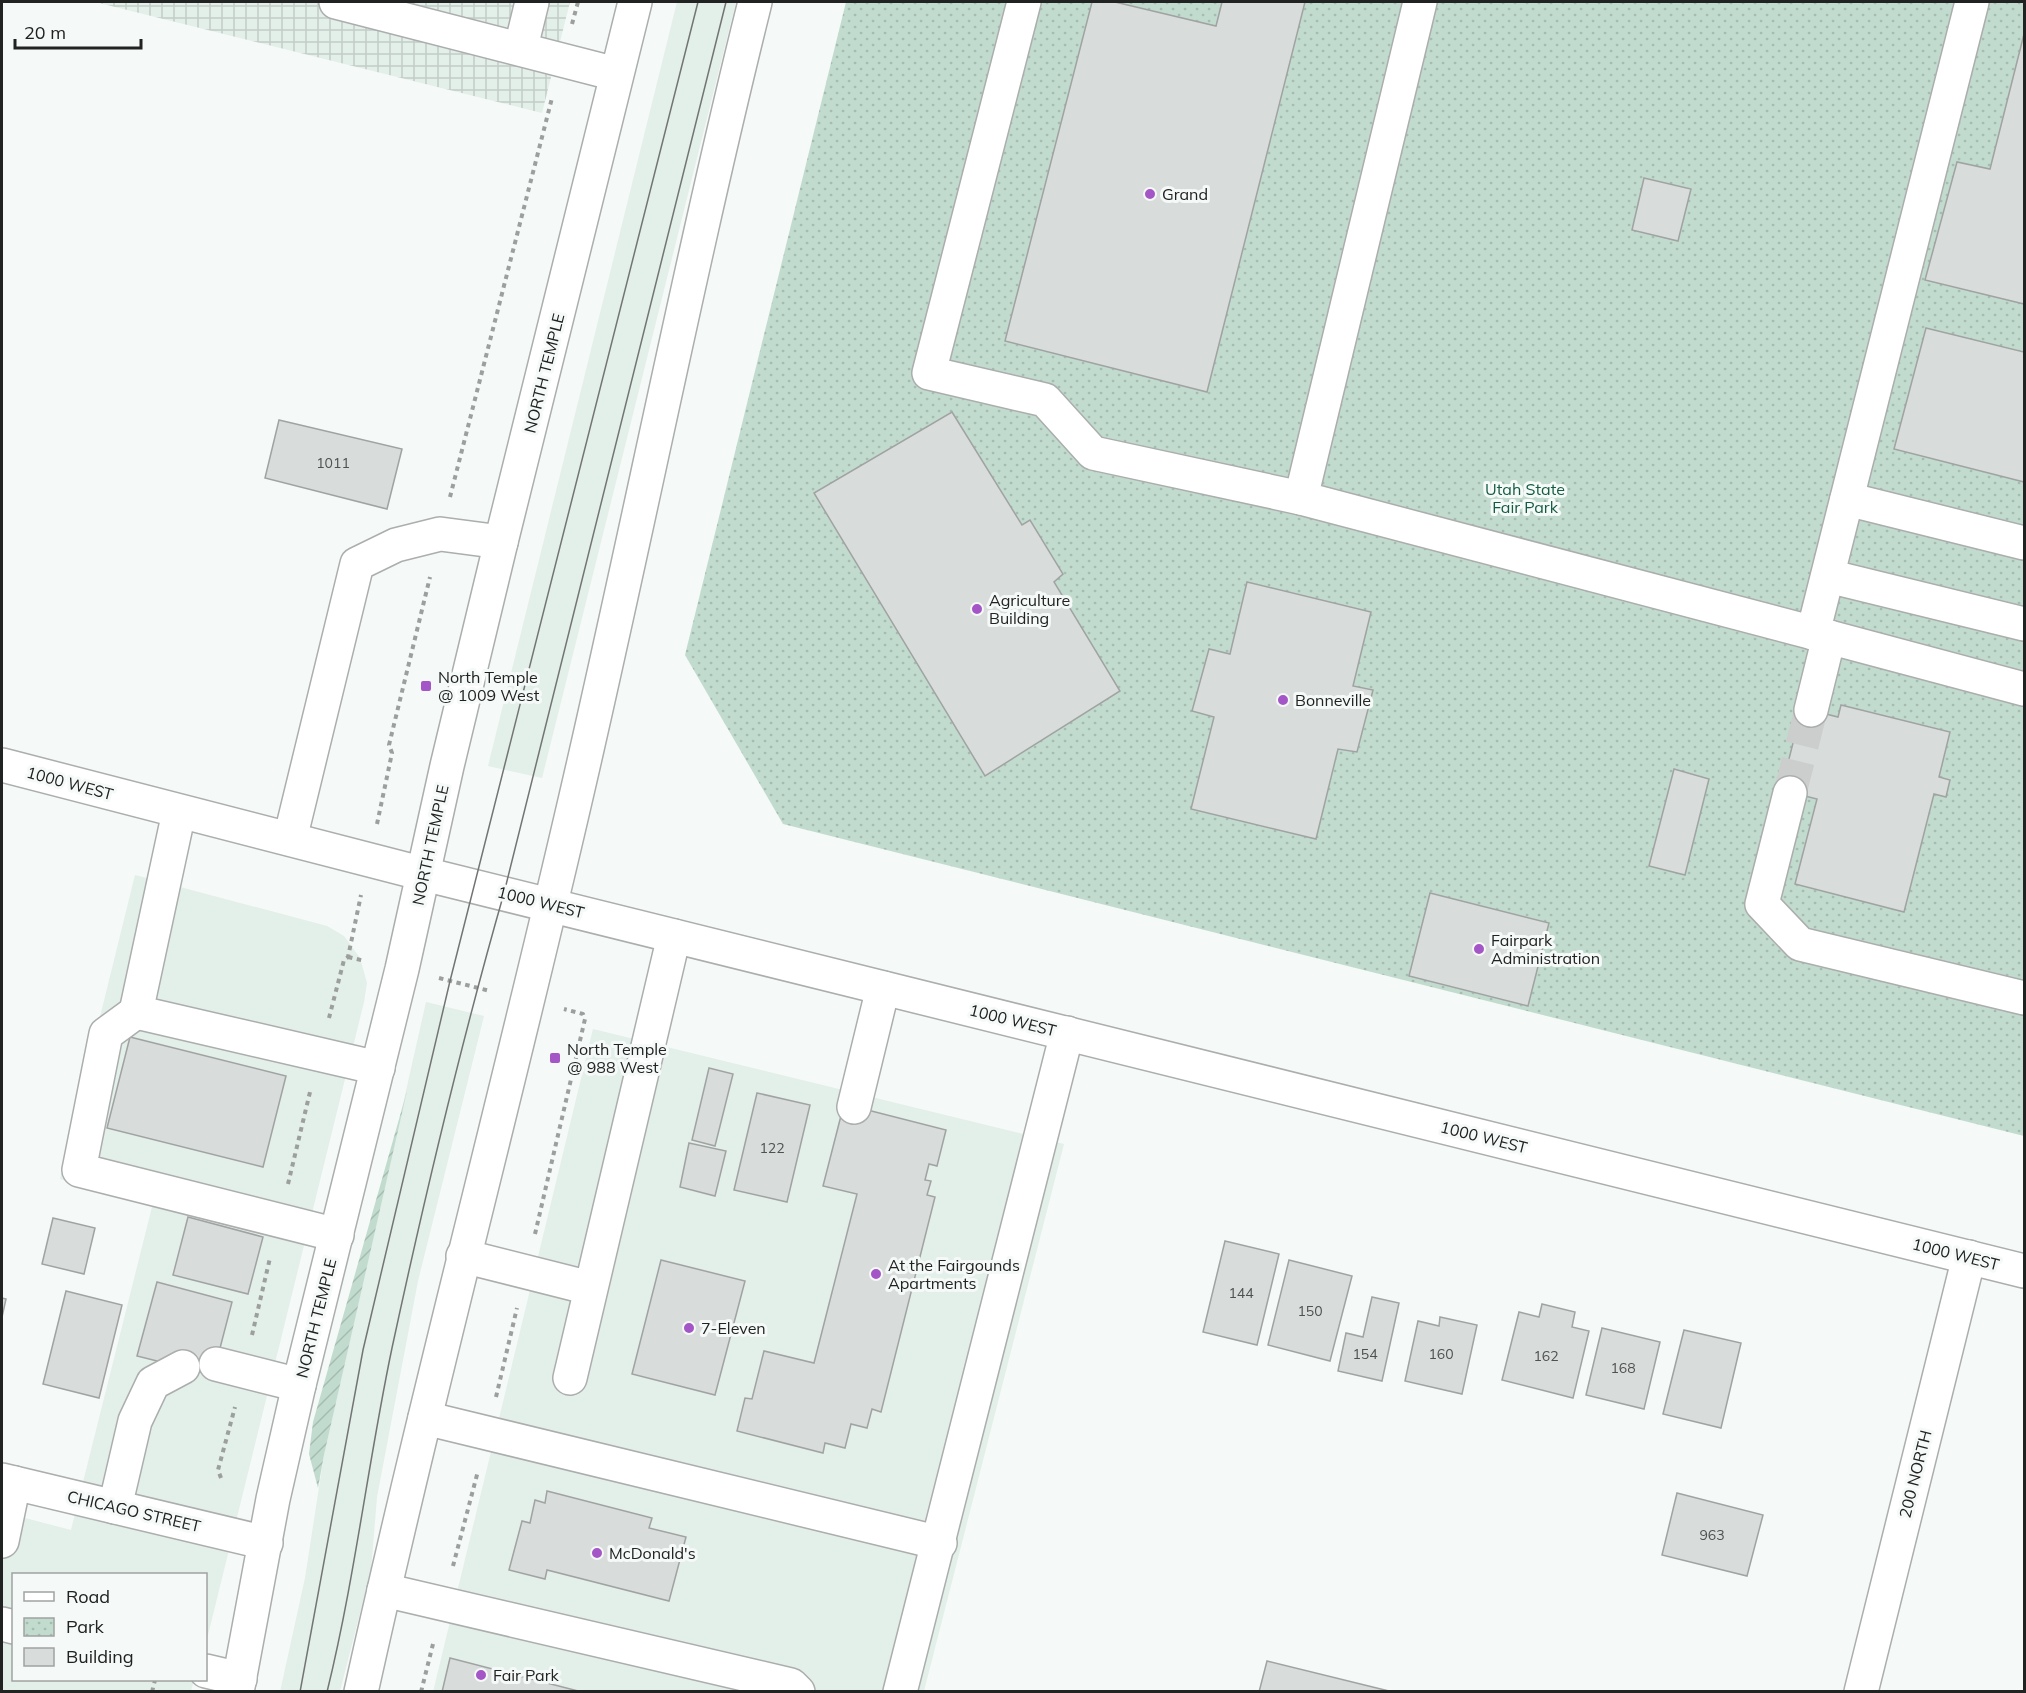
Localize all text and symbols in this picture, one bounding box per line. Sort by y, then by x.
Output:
scale bar [15,12,141,50]
text: 20 m [24,21,66,44]
place label: Grand [1162,184,1208,204]
marker: Grand [1143,187,1157,201]
street label: NORTH TEMPLE [519,311,569,435]
house number: 1011 [316,454,350,472]
park label: Utah State Fair Park [1485,479,1565,517]
place label: Agriculture Building [989,590,1070,628]
marker: Agriculture Building [970,602,984,616]
place label: North Temple @ 1009 West [438,667,540,705]
marker: North Temple @ 1009 West [419,679,433,693]
place label: Bonneville [1295,690,1371,710]
marker: Bonneville [1276,693,1290,707]
street label: 1000 WEST [24,762,116,804]
street label: NORTH TEMPLE [407,783,453,907]
street label: 1000 WEST [495,882,587,923]
place label: Fairpark Administration [1491,930,1600,968]
marker: Fairpark Administration [1472,942,1486,956]
street label: 1000 WEST [967,1000,1059,1041]
place label: North Temple @ 988 West [567,1039,667,1077]
marker: North Temple @ 988 West [548,1051,562,1065]
street label: 1000 WEST [1438,1117,1530,1158]
house number: 122 [759,1139,785,1157]
street label: 1000 WEST [1910,1234,2002,1275]
place label: At the Fairgounds Apartments [888,1255,1020,1293]
street label: NORTH TEMPLE [291,1256,341,1380]
marker: At the Fairgounds Apartments [869,1267,883,1281]
house number: 144 [1228,1284,1254,1302]
house number: 150 [1297,1302,1323,1320]
place label: 7-Eleven [701,1318,766,1338]
marker: 7-Eleven [682,1321,696,1335]
house number: 154 [1352,1345,1378,1363]
house number: 160 [1428,1345,1454,1363]
house number: 162 [1533,1347,1559,1365]
house number: 168 [1610,1359,1636,1377]
street label: 200 NORTH [1894,1428,1936,1520]
street label: CHICAGO STREET [65,1486,203,1536]
house number: 963 [1699,1526,1725,1544]
place label: McDonald's [609,1543,696,1563]
marker: McDonald's [590,1546,604,1560]
legend [12,1573,207,1681]
text: Road [66,1585,110,1608]
text: Park [66,1615,105,1638]
text: Building [66,1645,134,1668]
place label: Fair Park [493,1665,560,1685]
marker: Fair Park [474,1668,488,1682]

